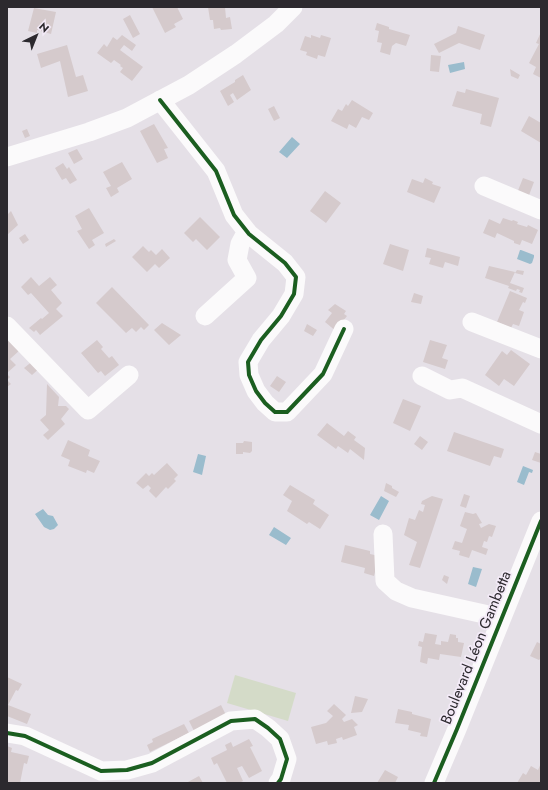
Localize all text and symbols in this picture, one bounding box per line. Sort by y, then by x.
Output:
north arrow [16,16,56,56]
text: N [36,18,53,36]
street label: Boulevard Léon Gambetta [438,569,516,727]

